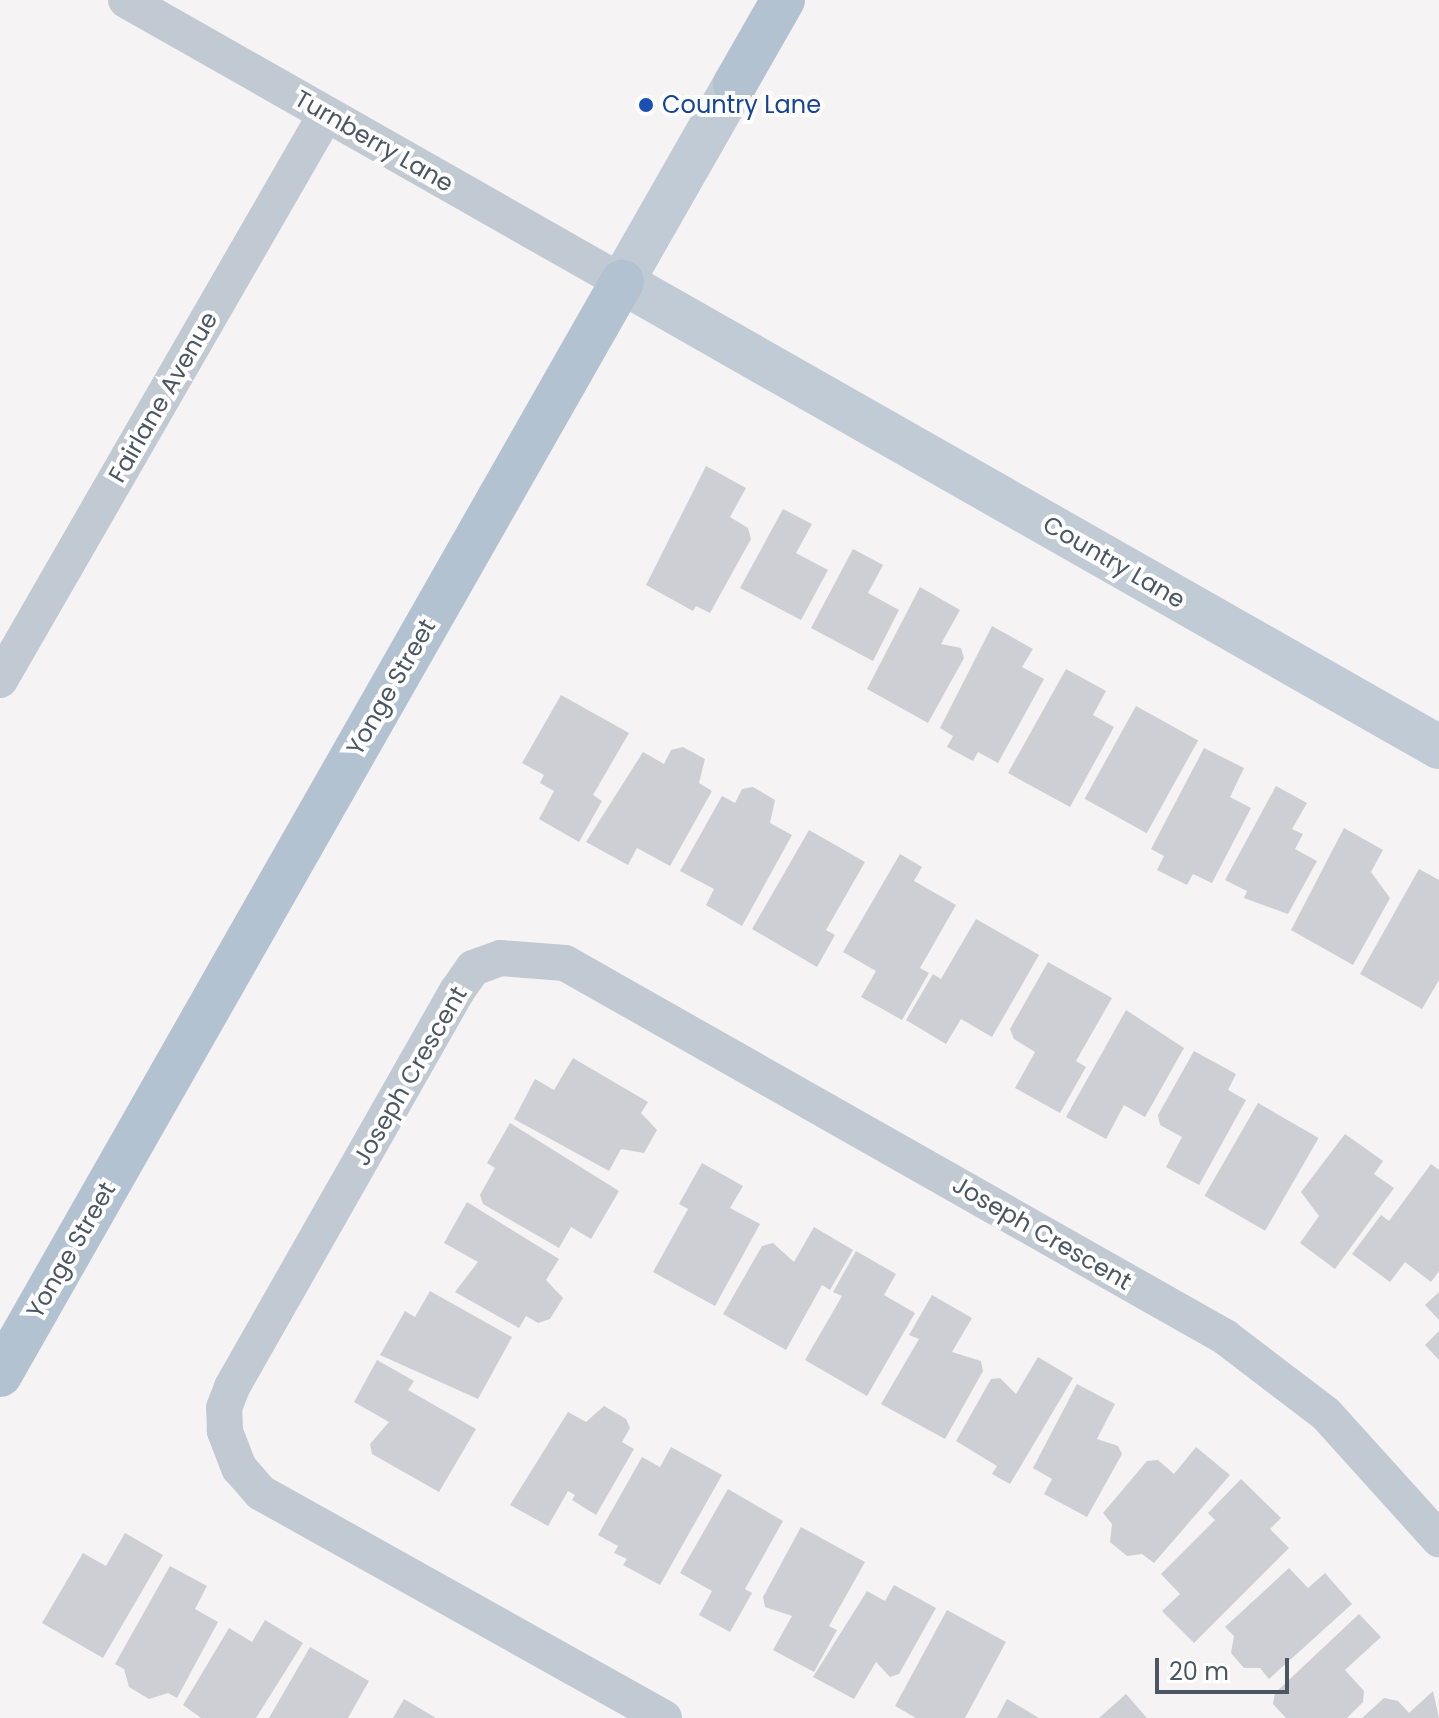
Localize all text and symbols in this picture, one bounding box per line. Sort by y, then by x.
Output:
street label: Turnberry Lane [290,84,458,198]
place label: Country Lane [662,91,821,119]
marker: Country Lane [637,96,655,114]
street label: Fairlane Avenue [103,307,223,487]
street label: Country Lane [1038,510,1190,614]
street label: Yonge Street [340,614,442,760]
street label: Joseph Crescent [347,981,473,1171]
street label: Joseph Crescent [947,1170,1137,1296]
street label: Yonge Street [20,1177,122,1323]
scale bar [1159,1642,1293,1692]
text: 20 m [1169,1655,1229,1688]

